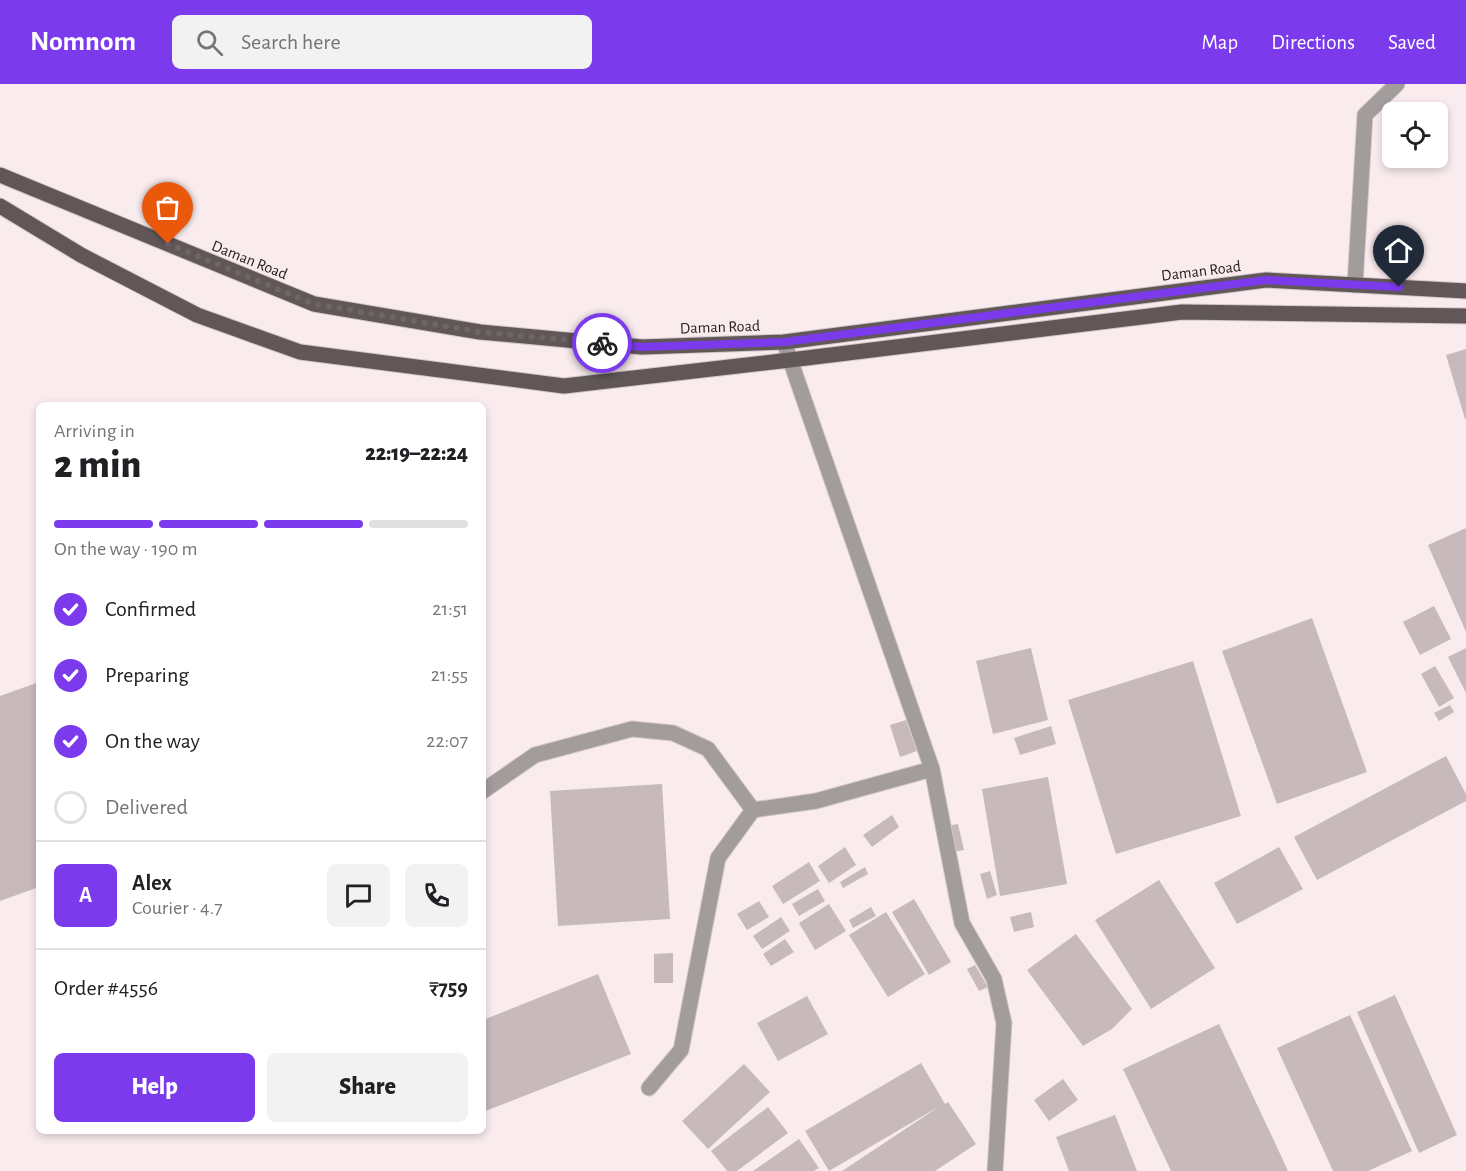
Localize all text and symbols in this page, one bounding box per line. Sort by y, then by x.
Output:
search box [172,15,592,69]
icon: search [193,26,226,59]
text: Nomnom [30,28,136,56]
text: Search here [241,31,341,53]
text: Map [1202,32,1238,53]
text: Directions [1271,32,1355,53]
text: Saved [1388,32,1436,53]
map controls [1382,102,1448,168]
button: locate [1382,102,1448,168]
pin [142,182,193,244]
icon: bag [151,191,184,224]
pin [1373,225,1424,287]
icon: home [1382,234,1415,267]
street label: Daman Road [209,237,290,282]
street label: Daman Road [1160,258,1242,284]
courier [572,313,632,373]
street label: Daman Road [680,318,760,336]
icon: bike [586,327,619,360]
text: Arriving in [54,421,135,441]
text: 22:19–22:24 [365,442,468,464]
text: 2 min [54,446,141,485]
text: On the way · 190 m [54,539,198,559]
icon: check [54,593,87,626]
text: Confirmed [105,598,196,620]
text: 21:51 [432,599,468,619]
icon: check [54,659,87,692]
text: Preparing [105,664,189,686]
text: 21:55 [431,665,468,685]
icon: check [54,725,87,758]
text: On the way [105,730,200,752]
text: 22:07 [426,731,468,751]
text: Delivered [105,796,188,818]
button: chat [327,864,390,927]
button: phone [405,864,468,927]
text: Alex [132,872,172,894]
text: A [79,884,92,906]
text: Courier · 4.7 [132,898,223,918]
text: Order #4556 [54,977,158,999]
text: ₹759 [429,977,468,999]
button: Help [54,1053,255,1122]
button: Share [267,1053,468,1122]

